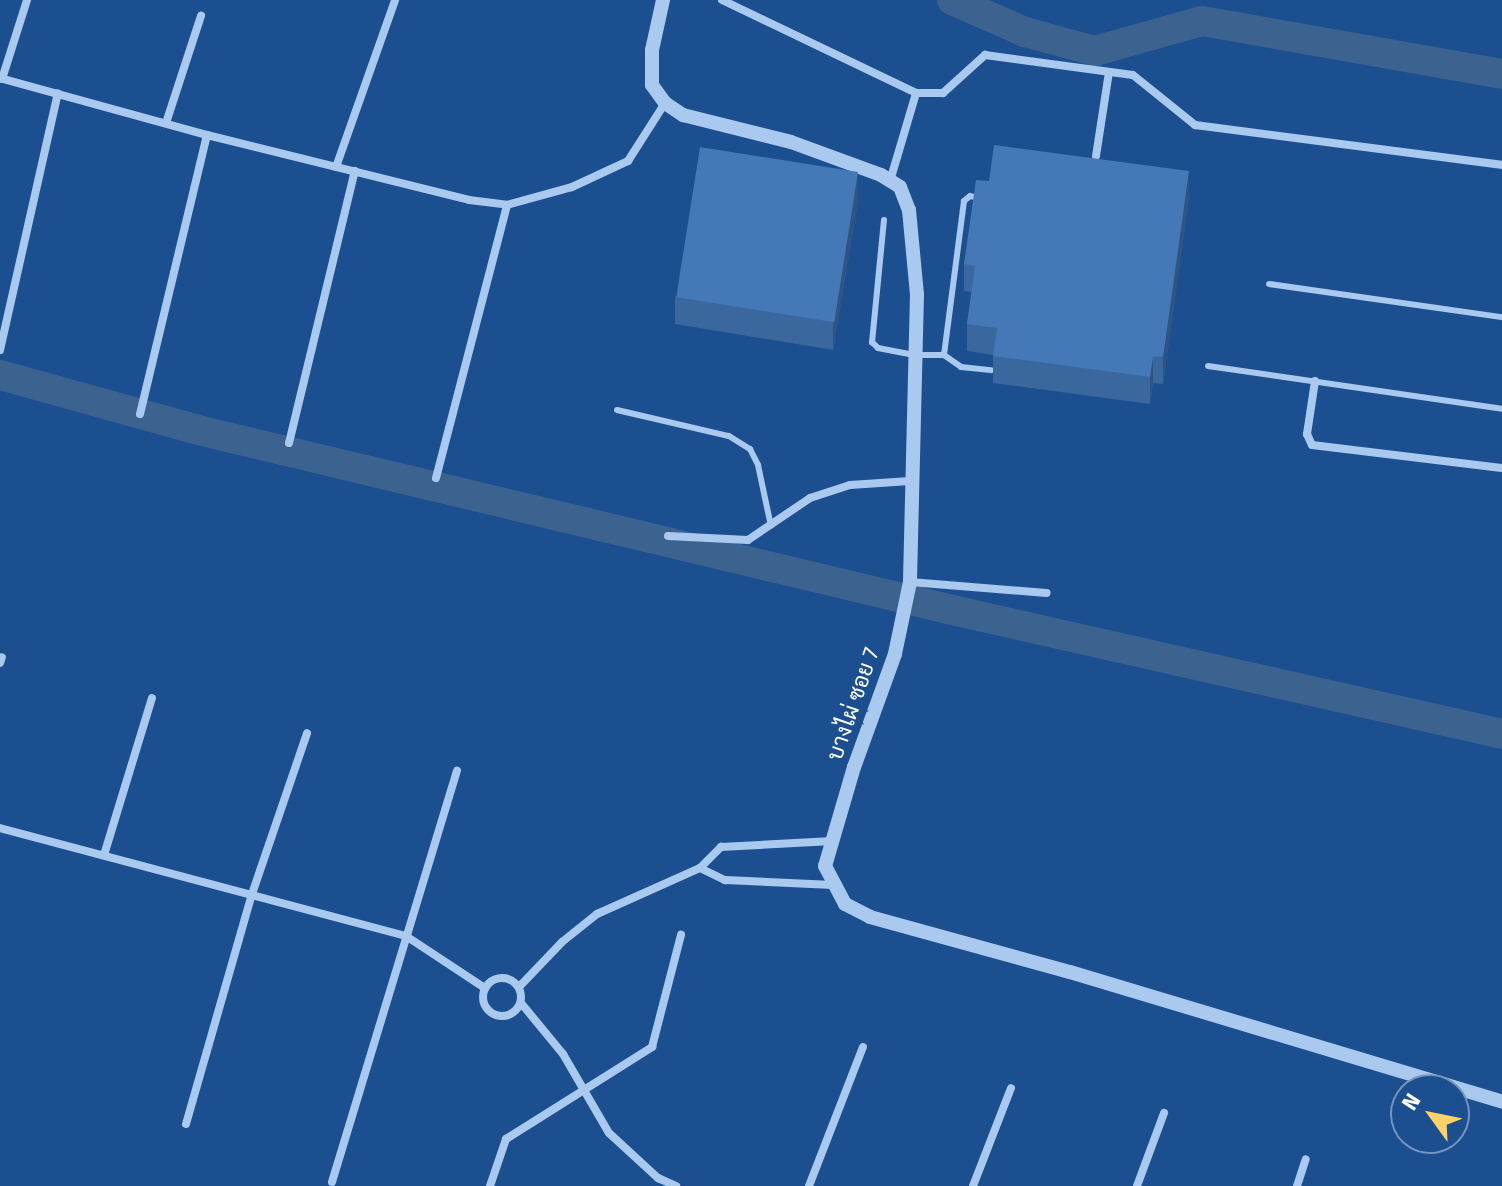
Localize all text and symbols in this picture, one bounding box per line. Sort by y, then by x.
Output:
street label: บางไผ่ ซอย 7 [821,644,885,764]
north arrow [1390,1074,1470,1154]
text: N [1396,1088,1426,1115]

